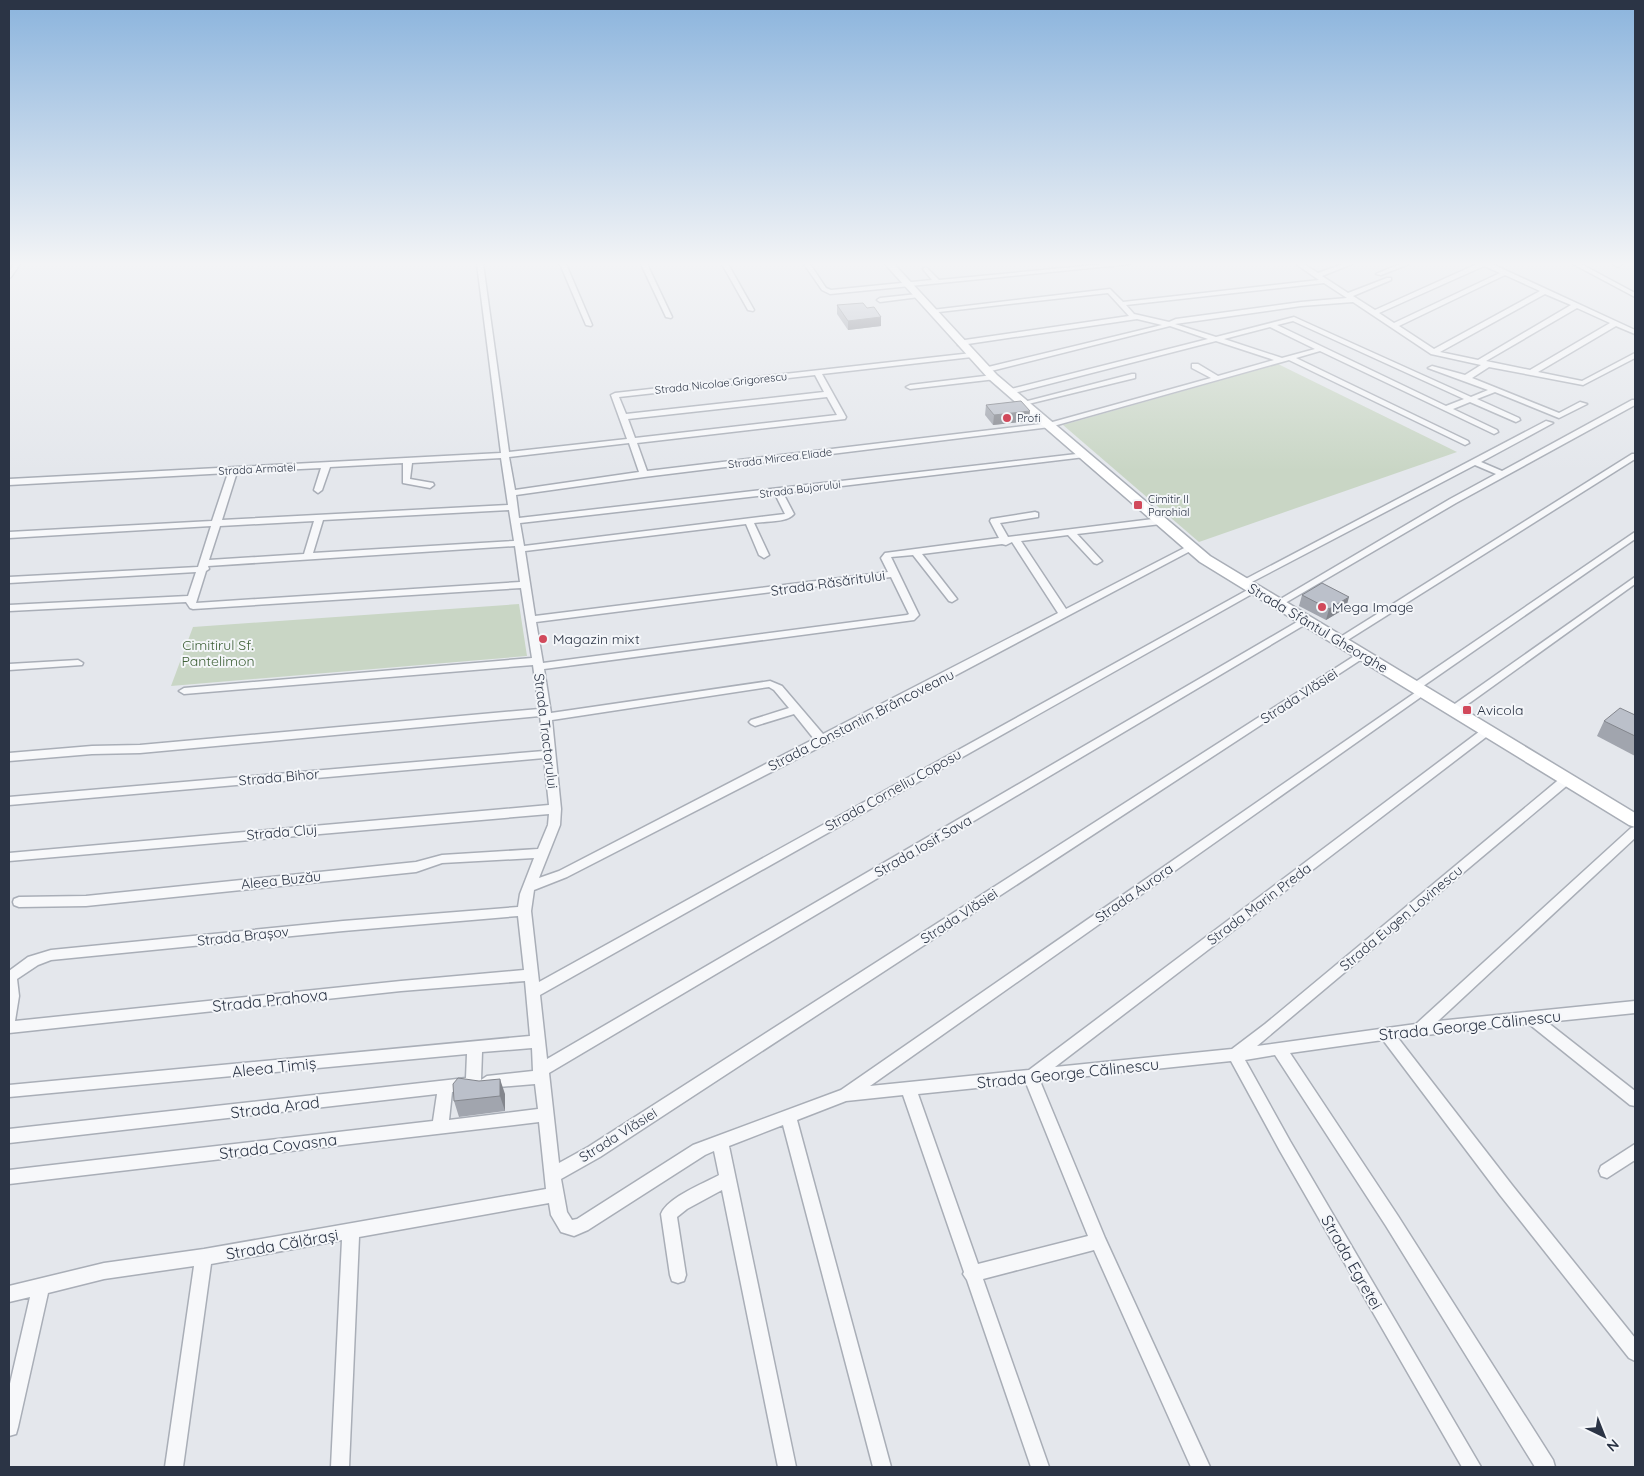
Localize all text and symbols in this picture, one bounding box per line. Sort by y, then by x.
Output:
street label: Strada Nicolae Grigorescu [654,369,788,397]
place label: Profi [1017,411,1041,425]
marker: Profi [1001,412,1013,424]
street label: Strada Mircea Eliade [727,445,833,471]
street label: Strada Armatei [218,460,296,478]
street label: Strada Bujorului [759,477,841,501]
place label: Cimitir II Parohial [1148,492,1190,519]
marker: Cimitir II Parohial [1132,499,1144,511]
street label: Strada Răsăritului [770,566,886,600]
street label: Strada Sfântul Gheorghe [1245,579,1391,677]
place label: Mega Image [1332,598,1414,616]
marker: Mega Image [1316,601,1328,613]
place label: Magazin mixt [553,630,640,648]
marker: Magazin mixt [537,633,549,645]
park label: Cimitirul Sf. Pantelimon [182,636,254,670]
street label: Strada Vlăsiei [1257,664,1341,728]
street label: Strada Constantin Brâncoveanu [765,665,957,775]
street label: Strada Tractorului [530,672,562,790]
place label: Avicola [1477,701,1523,719]
marker: Avicola [1461,704,1473,716]
street label: Strada Corneliu Coposu [822,745,964,835]
street label: Strada Bihor [238,764,321,789]
street label: Strada Iosif Sava [871,811,975,881]
street label: Strada Cluj [246,820,318,844]
street label: Strada Aurora [1091,859,1177,927]
street label: Strada Marin Preda [1203,859,1315,949]
street label: Strada Eugen Lovinescu [1336,861,1466,975]
street label: Aleea Buzău [240,867,322,893]
street label: Strada Vlăsiei [917,884,1001,948]
street label: Strada Brașov [196,922,290,950]
street label: Strada Prahova [211,984,329,1016]
street label: Strada George Călinescu [1378,1005,1562,1045]
street label: Aleea Timiș [231,1053,317,1081]
street label: Strada George Călinescu [976,1053,1160,1093]
street label: Strada Arad [229,1092,321,1122]
street label: Strada Vlăsiei [576,1104,660,1166]
street label: Strada Covasna [218,1129,338,1163]
street label: Strada Egretei [1317,1211,1387,1313]
street label: Strada Călărași [224,1224,340,1264]
north arrow [1579,1411,1629,1461]
text: N [1603,1435,1623,1456]

